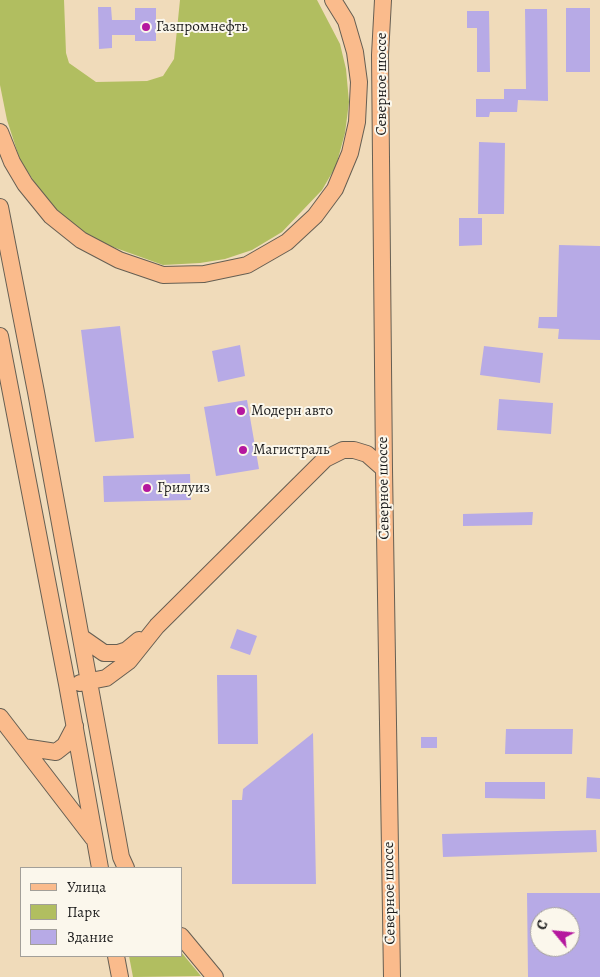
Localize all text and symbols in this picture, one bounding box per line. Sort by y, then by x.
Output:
place label: Газпромнефть [156,18,248,36]
marker: Газпромнефть [140,21,152,33]
street label: Северное шоссе [373,32,391,136]
place label: Модерн авто [251,402,333,420]
marker: Модерн авто [235,405,247,417]
street label: Северное шоссе [374,436,394,540]
place label: Магистраль [253,441,329,459]
marker: Магистраль [237,444,249,456]
place label: Грилуиз [157,479,210,497]
marker: Грилуиз [141,482,153,494]
street label: Северное шоссе [380,841,400,945]
legend [20,867,182,957]
text: Улица [67,877,106,897]
text: Парк [67,902,100,922]
north arrow [530,907,580,957]
text: С [532,917,553,933]
text: Здание [67,927,114,947]

